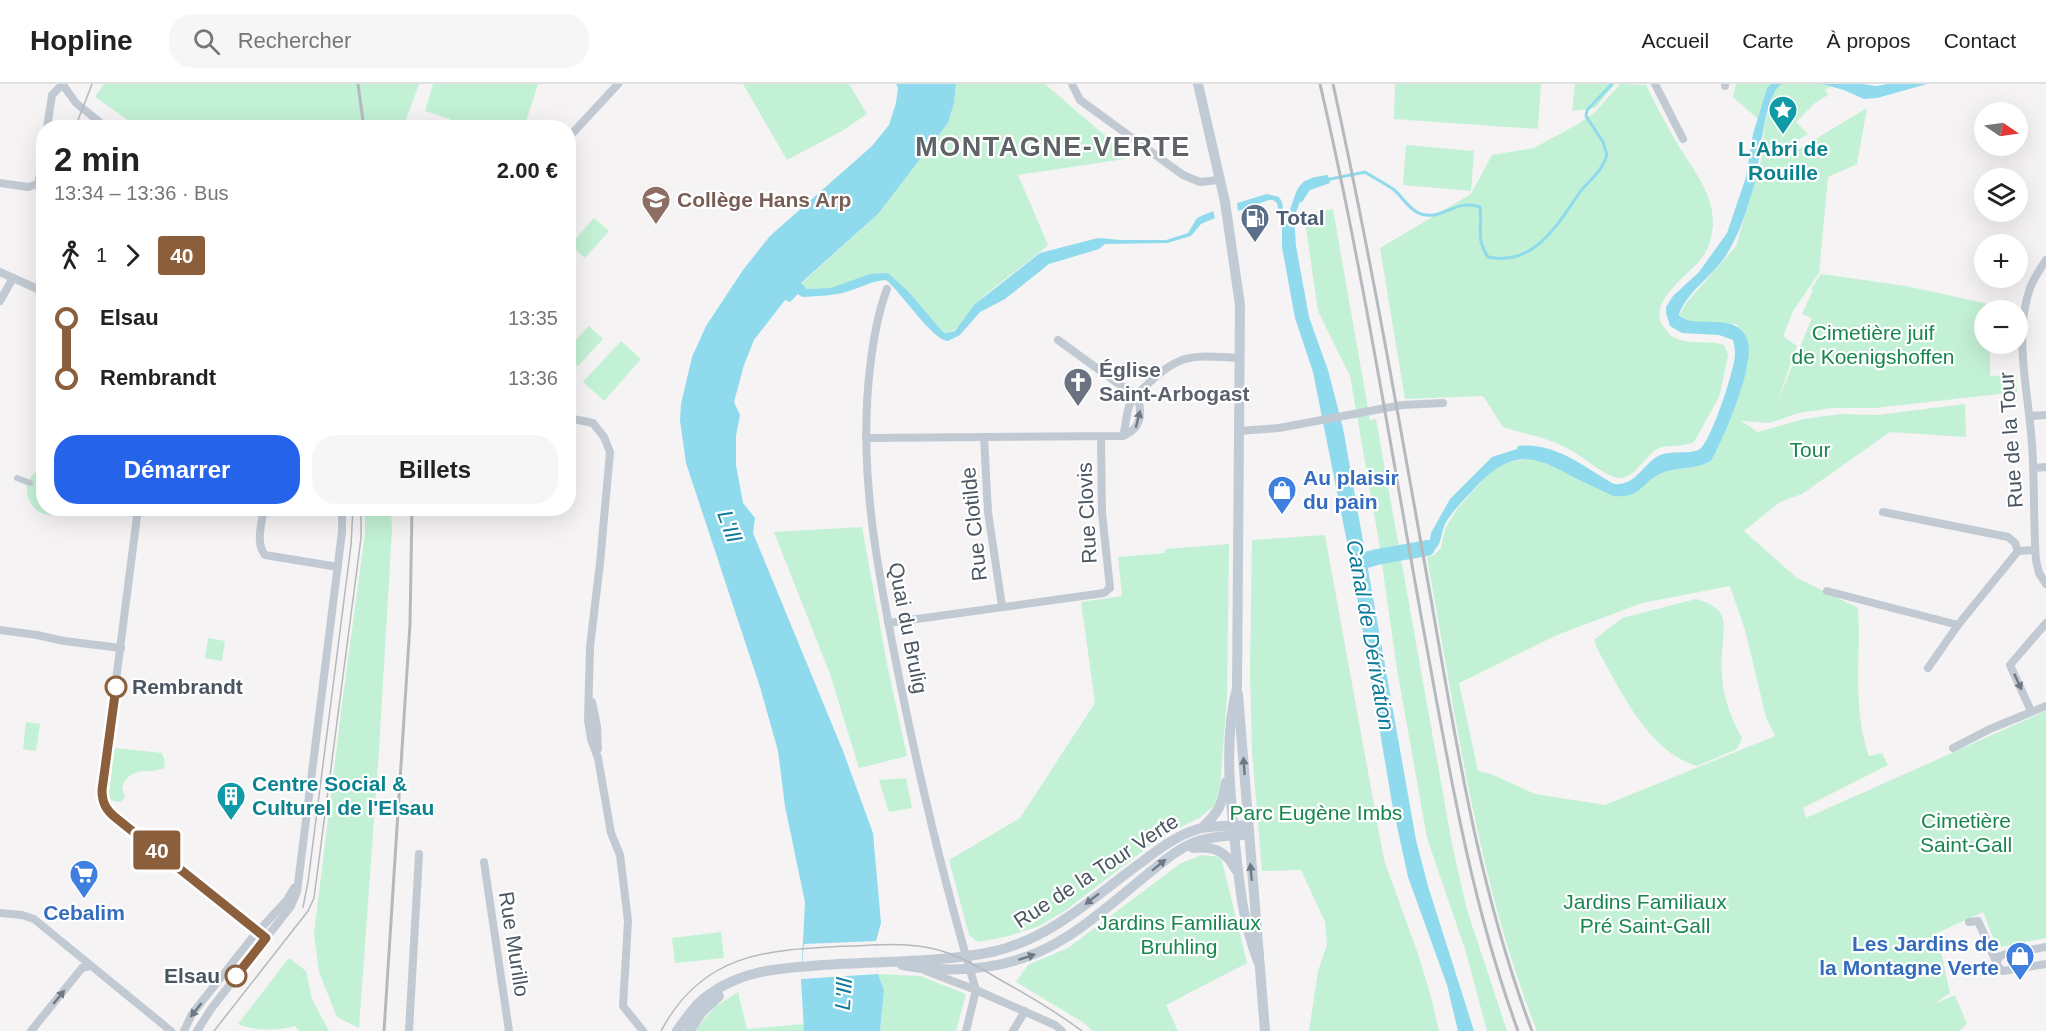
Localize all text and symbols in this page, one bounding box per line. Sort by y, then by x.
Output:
search box [169,14,589,68]
text: Hopline [30,25,133,56]
icon: search [190,25,223,58]
text: Rechercher [238,28,351,53]
text: Accueil [1642,29,1709,52]
text: Carte [1742,29,1794,52]
text: À propos [1827,29,1911,52]
text: Contact [1944,29,2016,52]
place icon: L'Abri de Rouille [1767,94,1799,136]
north arrow [1974,102,2028,156]
map controls [1974,102,2028,354]
district label: MONTAGNE-VERTE [915,132,1191,162]
place label: L'Abri de Rouille [1738,137,1828,184]
text: 2 min [54,141,140,178]
text: 2.00 € [497,158,558,183]
button: layers [1974,168,2028,222]
text: 13:34 – 13:36 · Bus [54,182,229,204]
school or university icon: Collège Hans Arp [640,184,672,226]
place label: Collège Hans Arp [677,188,851,211]
fuel station icon: Total [1239,202,1271,244]
place label: Total [1276,206,1325,229]
button: + [1974,234,2028,288]
icon: walk [54,239,87,272]
icon: forward [116,239,149,272]
text: 1 [96,244,107,266]
text: 40 [170,244,193,267]
button: − [1974,300,2028,354]
text: Elsau [100,305,159,330]
text: 13:35 [508,307,558,329]
park label: Cimetière juif de Koenigshoffen [1791,321,1955,368]
place label: Église Saint-Arbogast [1099,358,1250,405]
text: Rembrandt [100,365,216,390]
church icon: Église Saint-Arbogast [1062,366,1094,408]
text: 13:36 [508,367,558,389]
street label: Rue de la Tour [1994,371,2027,509]
one-way arrow [1134,410,1144,428]
button: Démarrer [54,435,300,504]
button: Billets [312,435,558,504]
park label: Tour [1790,438,1830,461]
street label: Rue Clovis [1072,462,1101,564]
street label: Rue Clotilde [956,466,991,582]
place label: Au plaisir du pain [1303,466,1399,513]
shop icon: Au plaisir du pain [1266,474,1298,516]
water label: L'Ill [712,507,747,547]
water label: Canal de Dérivation [1341,538,1400,732]
street label: Quai du Brulig [885,560,932,695]
one-way arrow [2013,673,2023,691]
place label: Rembrandt [132,675,243,698]
marker: Rembrandt [105,676,127,698]
one-way arrow [1239,757,1249,776]
place label: Centre Social & Culturel de l'Elsau [252,772,434,819]
building icon: Centre Social & Culturel de l'Elsau [215,780,247,822]
park label: Parc Eugène Imbs [1230,801,1402,824]
street label: Rue de la Tour Verte [1009,809,1182,932]
park label: Cimetière Saint-Gall [1920,809,2012,856]
line badge: 40 [130,830,184,870]
text: 40 [145,839,169,862]
supermarket icon: Cebalim [68,858,100,900]
one-way arrow [1151,858,1167,871]
one-way arrow [1247,862,1256,881]
street label: Rue Murillo [495,890,534,998]
park label: Jardins Familiaux Pré Saint-Gall [1563,890,1727,937]
one-way arrow [1084,893,1100,906]
place label: Cebalim [43,901,125,924]
park label: Jardins Familiaux Bruhling [1097,911,1261,958]
place label: Les Jardins de la Montagne Verte [1819,932,1999,979]
shop icon: Les Jardins de la Montagne Verte [2004,940,2036,982]
one-way arrow [1018,951,1036,961]
place label: Elsau [164,964,220,987]
marker: Elsau [225,965,247,987]
water label: L'Ill [830,976,857,1011]
one-way arrow [53,989,66,1005]
one-way arrow [190,1002,202,1017]

